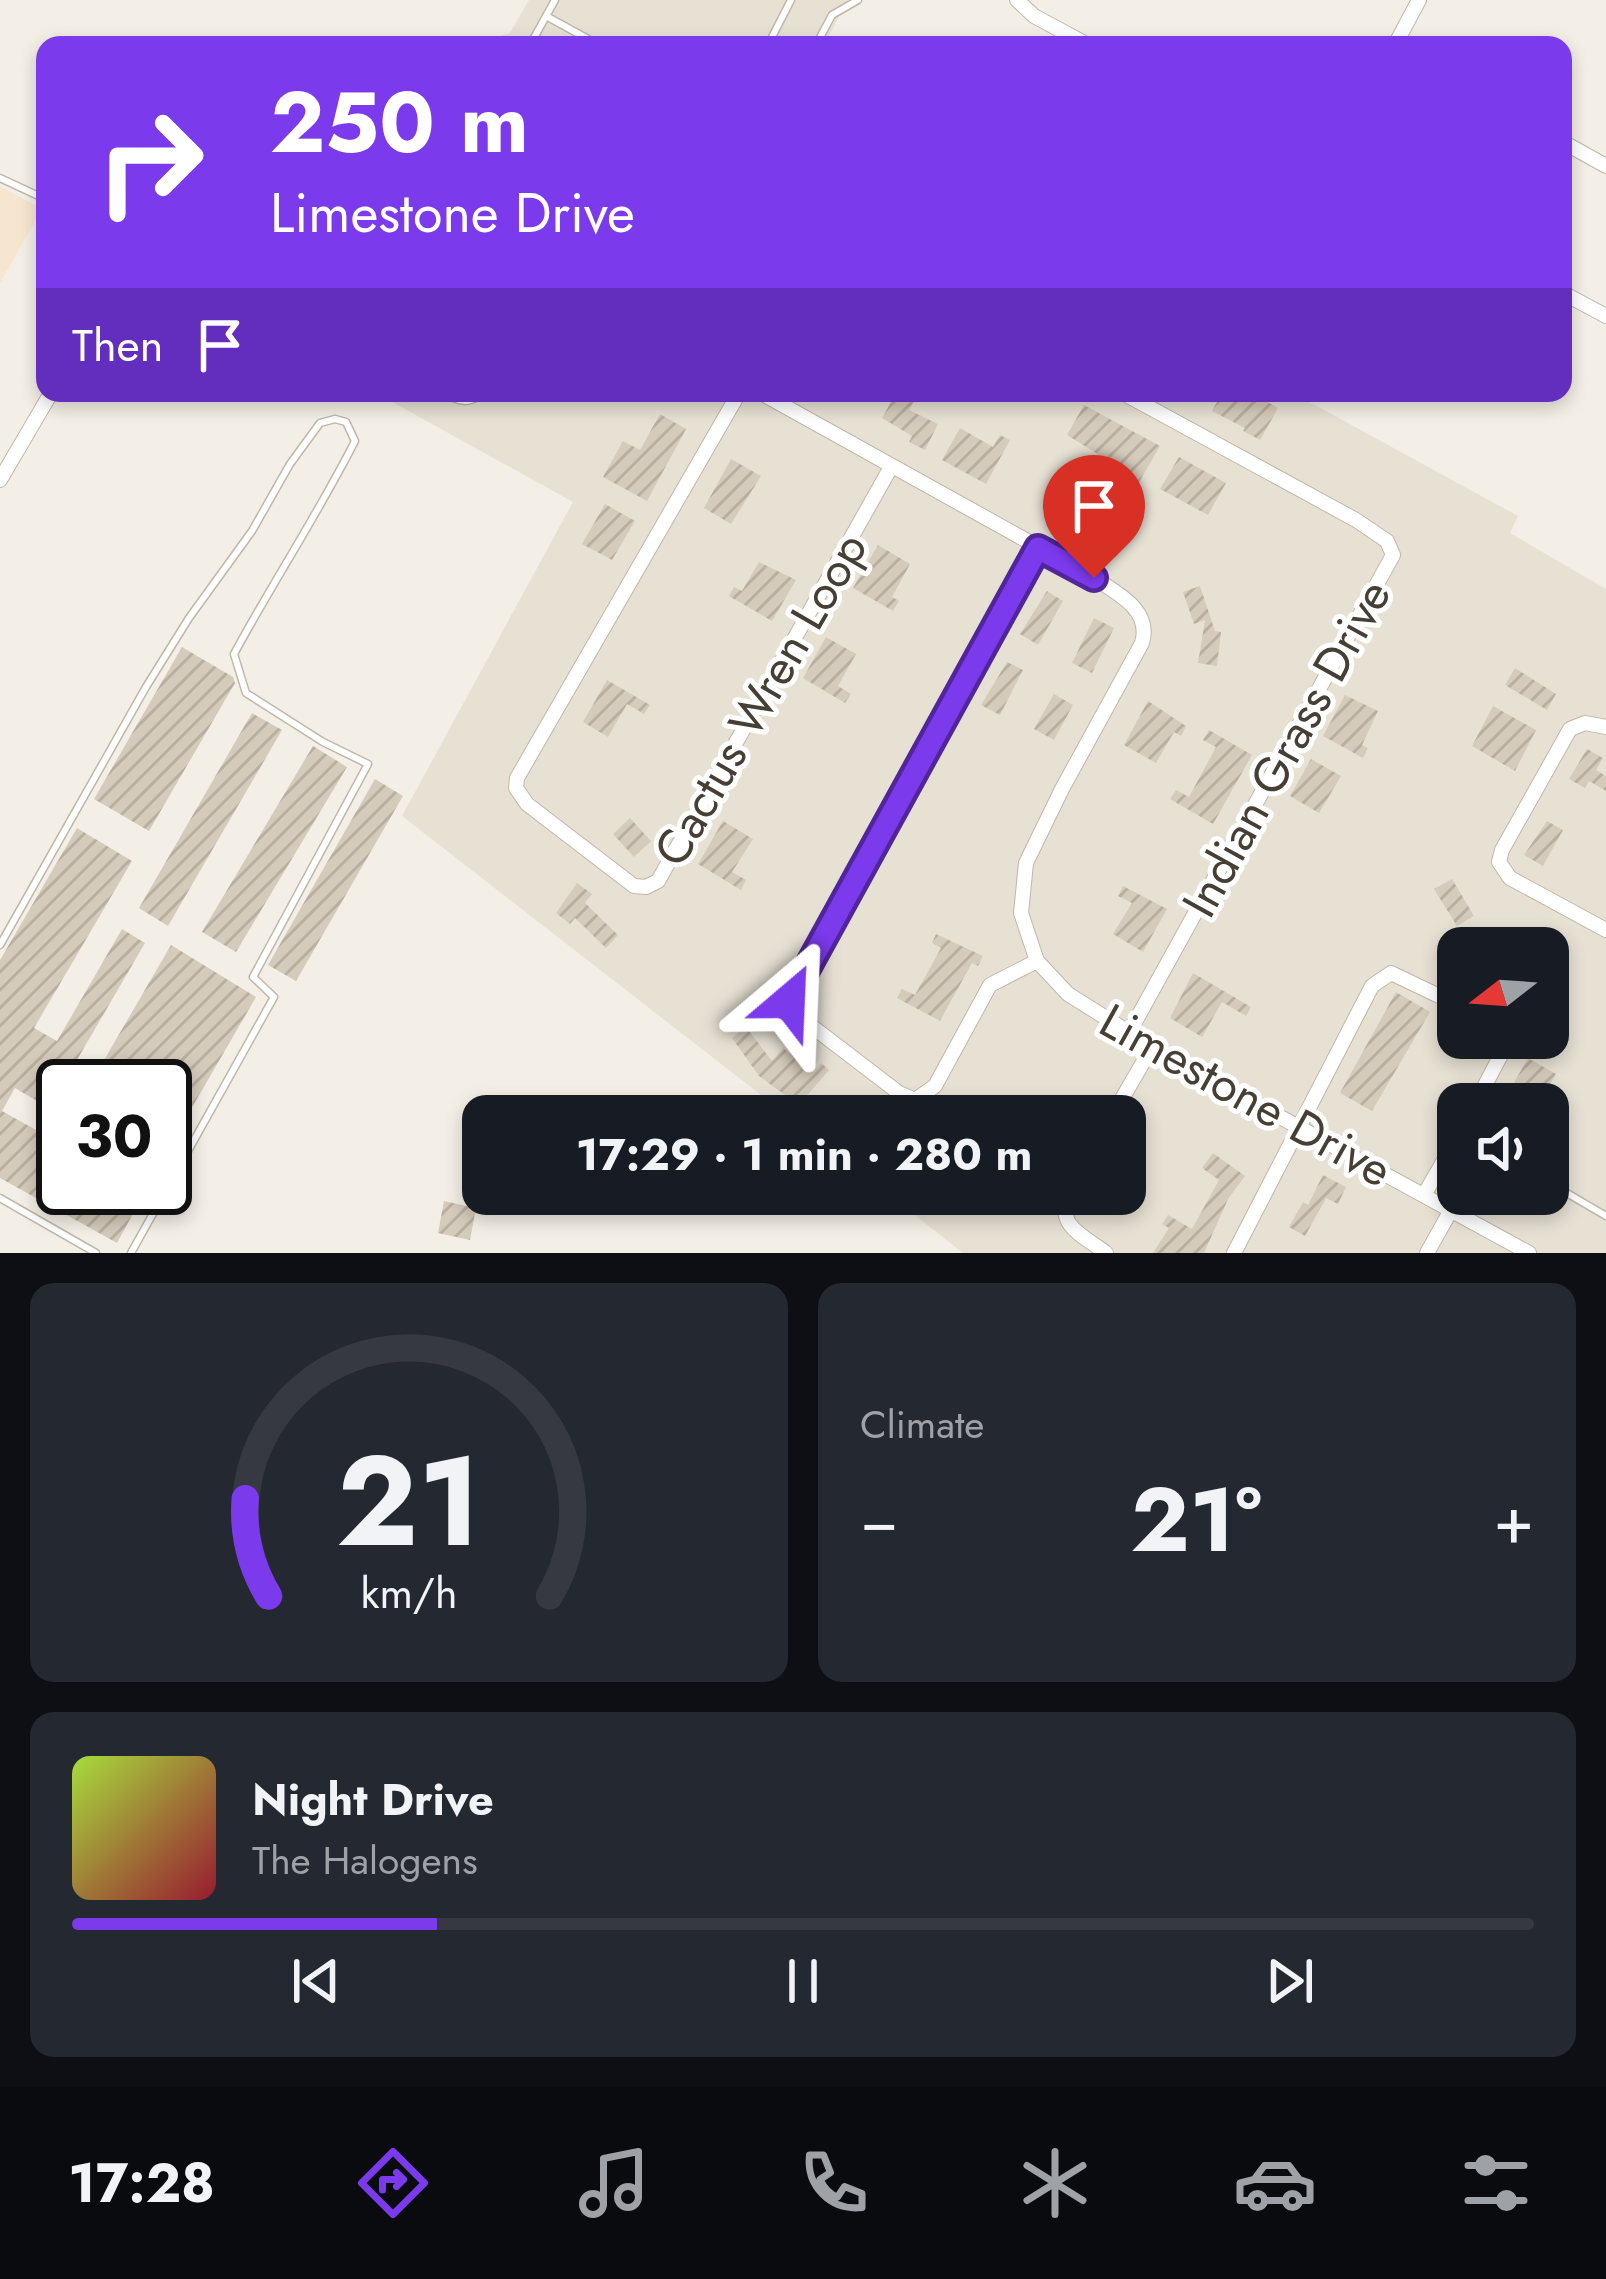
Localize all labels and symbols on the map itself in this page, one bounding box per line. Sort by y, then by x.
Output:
pin [1043,455,1145,578]
street label: Cactus Wren Loop [637,520,884,879]
street label: Indian Grass Drive [1165,567,1408,929]
north arrow [1437,927,1569,1059]
position arrow [726,938,852,1064]
street label: Limestone Drive [1087,987,1404,1204]
speed limit sign: 30 [36,1059,192,1215]

